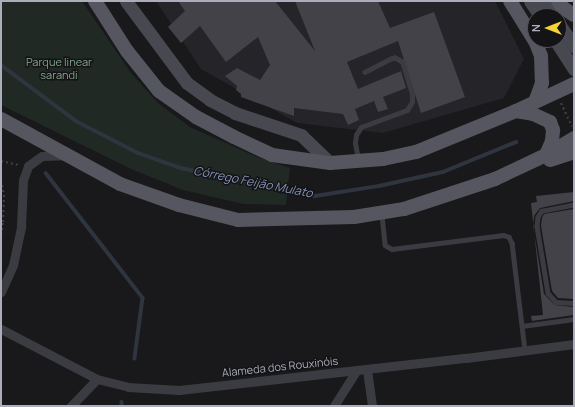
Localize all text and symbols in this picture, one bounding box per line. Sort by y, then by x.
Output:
north arrow [527,8,567,48]
text: N [528,24,543,32]
park label: Parque linear sarandi [26,56,92,82]
water label: Córrego Feijão Mulato [192,163,314,201]
street label: Alameda dos Rouxinóis [221,354,339,380]

